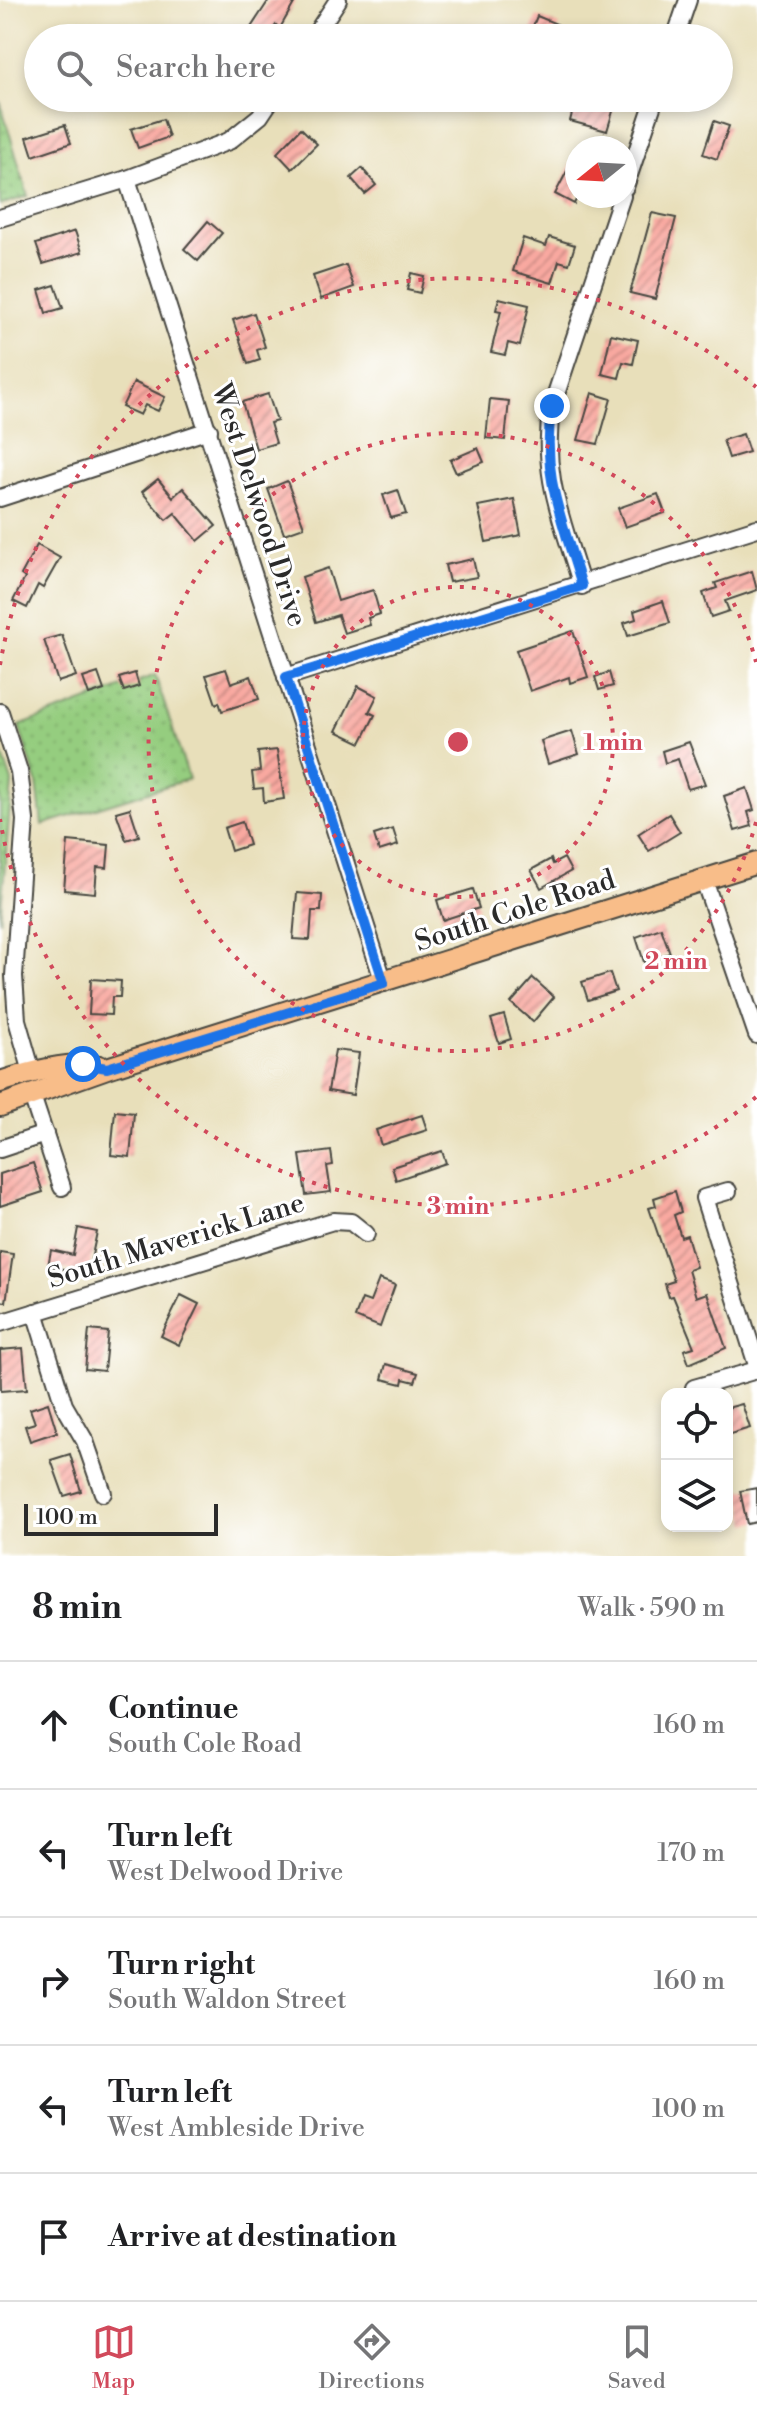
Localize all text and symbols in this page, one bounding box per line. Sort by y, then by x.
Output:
search box [24,24,733,112]
icon: search [52,46,96,90]
text: Search here [116,49,276,87]
north arrow [565,136,637,208]
street label: West Delwood Drive [203,378,315,631]
route end [534,388,570,424]
centre of rings [444,728,472,756]
text: 1 min [583,728,643,758]
street label: South Cole Road [410,862,620,960]
text: 2 min [644,947,708,977]
route start [65,1046,101,1082]
street label: South Maverick Lane [43,1185,309,1297]
text: 3 min [427,1192,490,1222]
map controls [661,1388,733,1532]
button: locate [661,1388,733,1460]
button: layers [661,1460,733,1532]
scale bar [24,1500,218,1536]
text: 100 m [36,1504,98,1531]
text: 8 min [32,1587,122,1629]
text: Walk · 590 m [578,1592,725,1624]
text: Continue [108,1690,239,1728]
icon: ahead [32,1703,76,1747]
text: 160 m [654,1709,725,1741]
text: South Cole Road [108,1728,302,1760]
text: Turn left [108,1818,232,1856]
icon: left [32,1831,76,1875]
text: 170 m [657,1837,725,1869]
text: West Delwood Drive [108,1856,343,1888]
text: Turn right [108,1946,255,1984]
icon: right [32,1959,76,2003]
text: 160 m [654,1965,725,1997]
text: South Waldon Street [108,1984,346,2016]
text: Turn left [108,2074,232,2112]
icon: left [32,2087,76,2131]
text: 100 m [652,2093,725,2125]
text: West Ambleside Drive [108,2112,365,2144]
icon: arrive [32,2215,76,2259]
text: Arrive at destination [108,2218,397,2256]
tab: Map [92,2320,136,2395]
tab: Directions [319,2320,425,2395]
tab: Saved [608,2320,665,2395]

